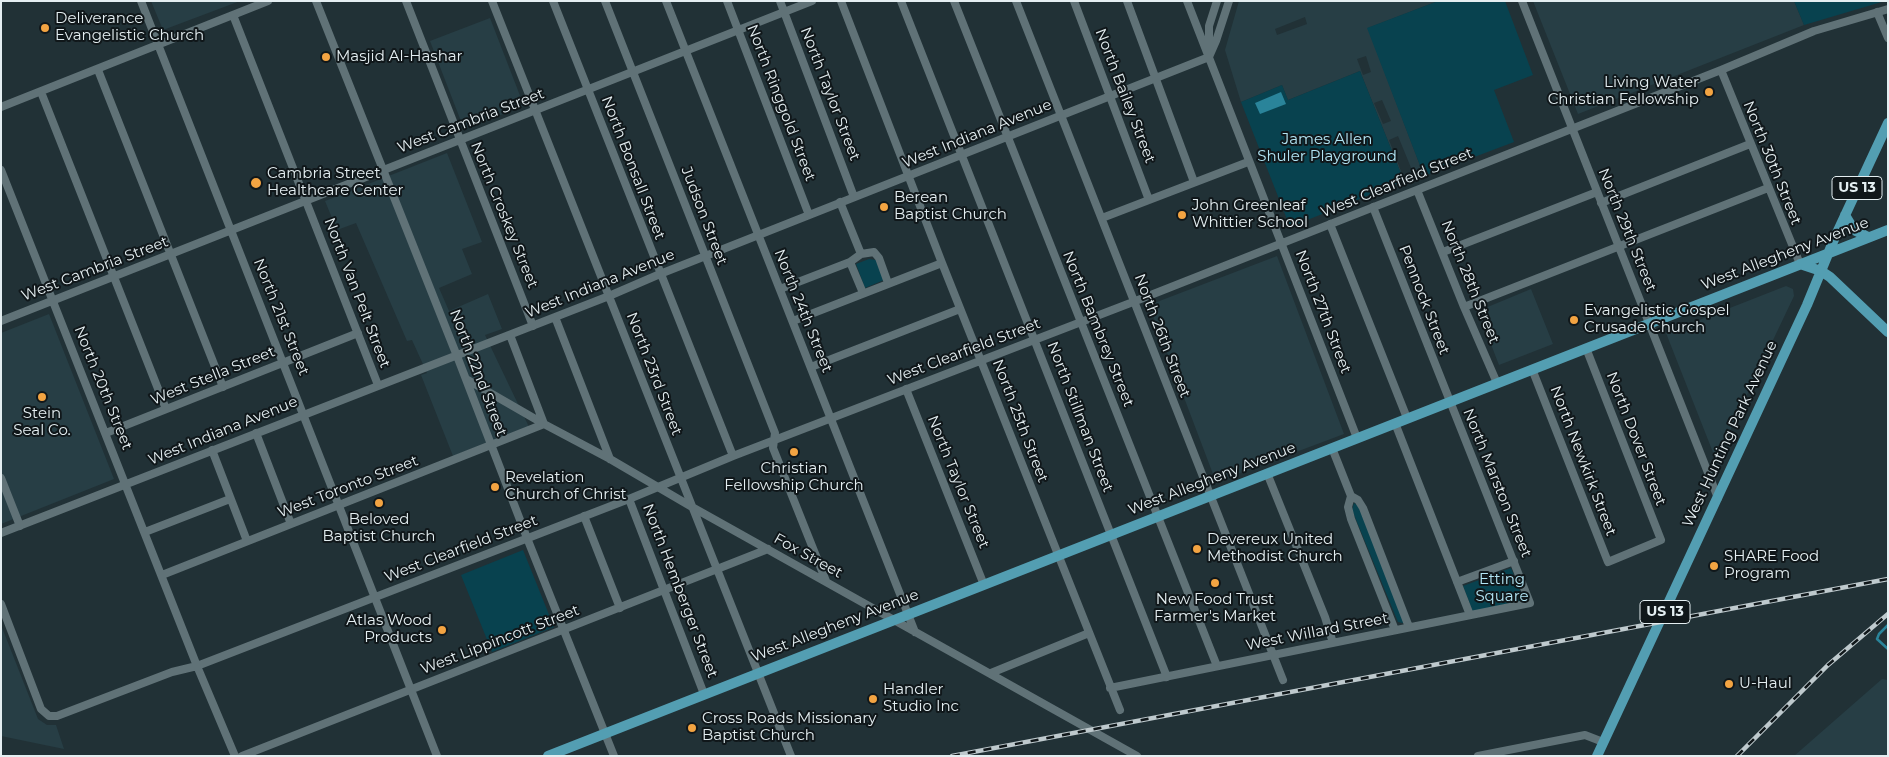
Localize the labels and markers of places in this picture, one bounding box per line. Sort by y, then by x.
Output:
place label: Deliverance Evangelistic Church [55,10,204,45]
marker: Deliverance Evangelistic Church [39,22,51,34]
place label: Masjid Al-Hashar [336,48,463,66]
marker: Masjid Al-Hashar [320,51,332,63]
place label: Living Water Christian Fellowship [1548,74,1699,109]
marker: Living Water Christian Fellowship [1703,86,1715,98]
place label: Cambria Street Healthcare Center [267,165,404,200]
marker: Cambria Street Healthcare Center [249,176,263,190]
place label: Berean Baptist Church [894,189,1007,224]
place label: John Greenleaf Whittier School [1192,197,1308,232]
marker: Berean Baptist Church [878,201,890,213]
marker: John Greenleaf Whittier School [1176,209,1188,221]
place label: Evangelistic Gospel Crusade Church [1584,302,1730,337]
marker: Evangelistic Gospel Crusade Church [1568,314,1580,326]
marker: Stein Seal Co. [36,391,48,403]
place label: Stein Seal Co. [13,405,71,440]
marker: Christian Fellowship Church [788,446,800,458]
place label: Christian Fellowship Church [724,460,864,495]
place label: Revelation Church of Christ [505,469,627,504]
marker: Revelation Church of Christ [489,481,501,493]
marker: Beloved Baptist Church [373,497,385,509]
place label: Beloved Baptist Church [323,511,435,546]
place label: Devereux United Methodist Church [1207,531,1343,566]
marker: Devereux United Methodist Church [1191,543,1203,555]
place label: SHARE Food Program [1724,548,1819,583]
marker: SHARE Food Program [1708,560,1720,572]
marker: New Food Trust Farmer's Market [1209,577,1221,589]
place label: New Food Trust Farmer's Market [1154,591,1276,626]
place label: Atlas Wood Products [346,612,432,647]
marker: Atlas Wood Products [436,624,448,636]
place label: U-Haul [1739,675,1792,693]
marker: U-Haul [1723,678,1735,690]
place label: Handler Studio Inc [883,681,959,716]
marker: Handler Studio Inc [867,693,879,705]
place label: Cross Roads Missionary Baptist Church [702,710,876,745]
marker: Cross Roads Missionary Baptist Church [686,722,698,734]

